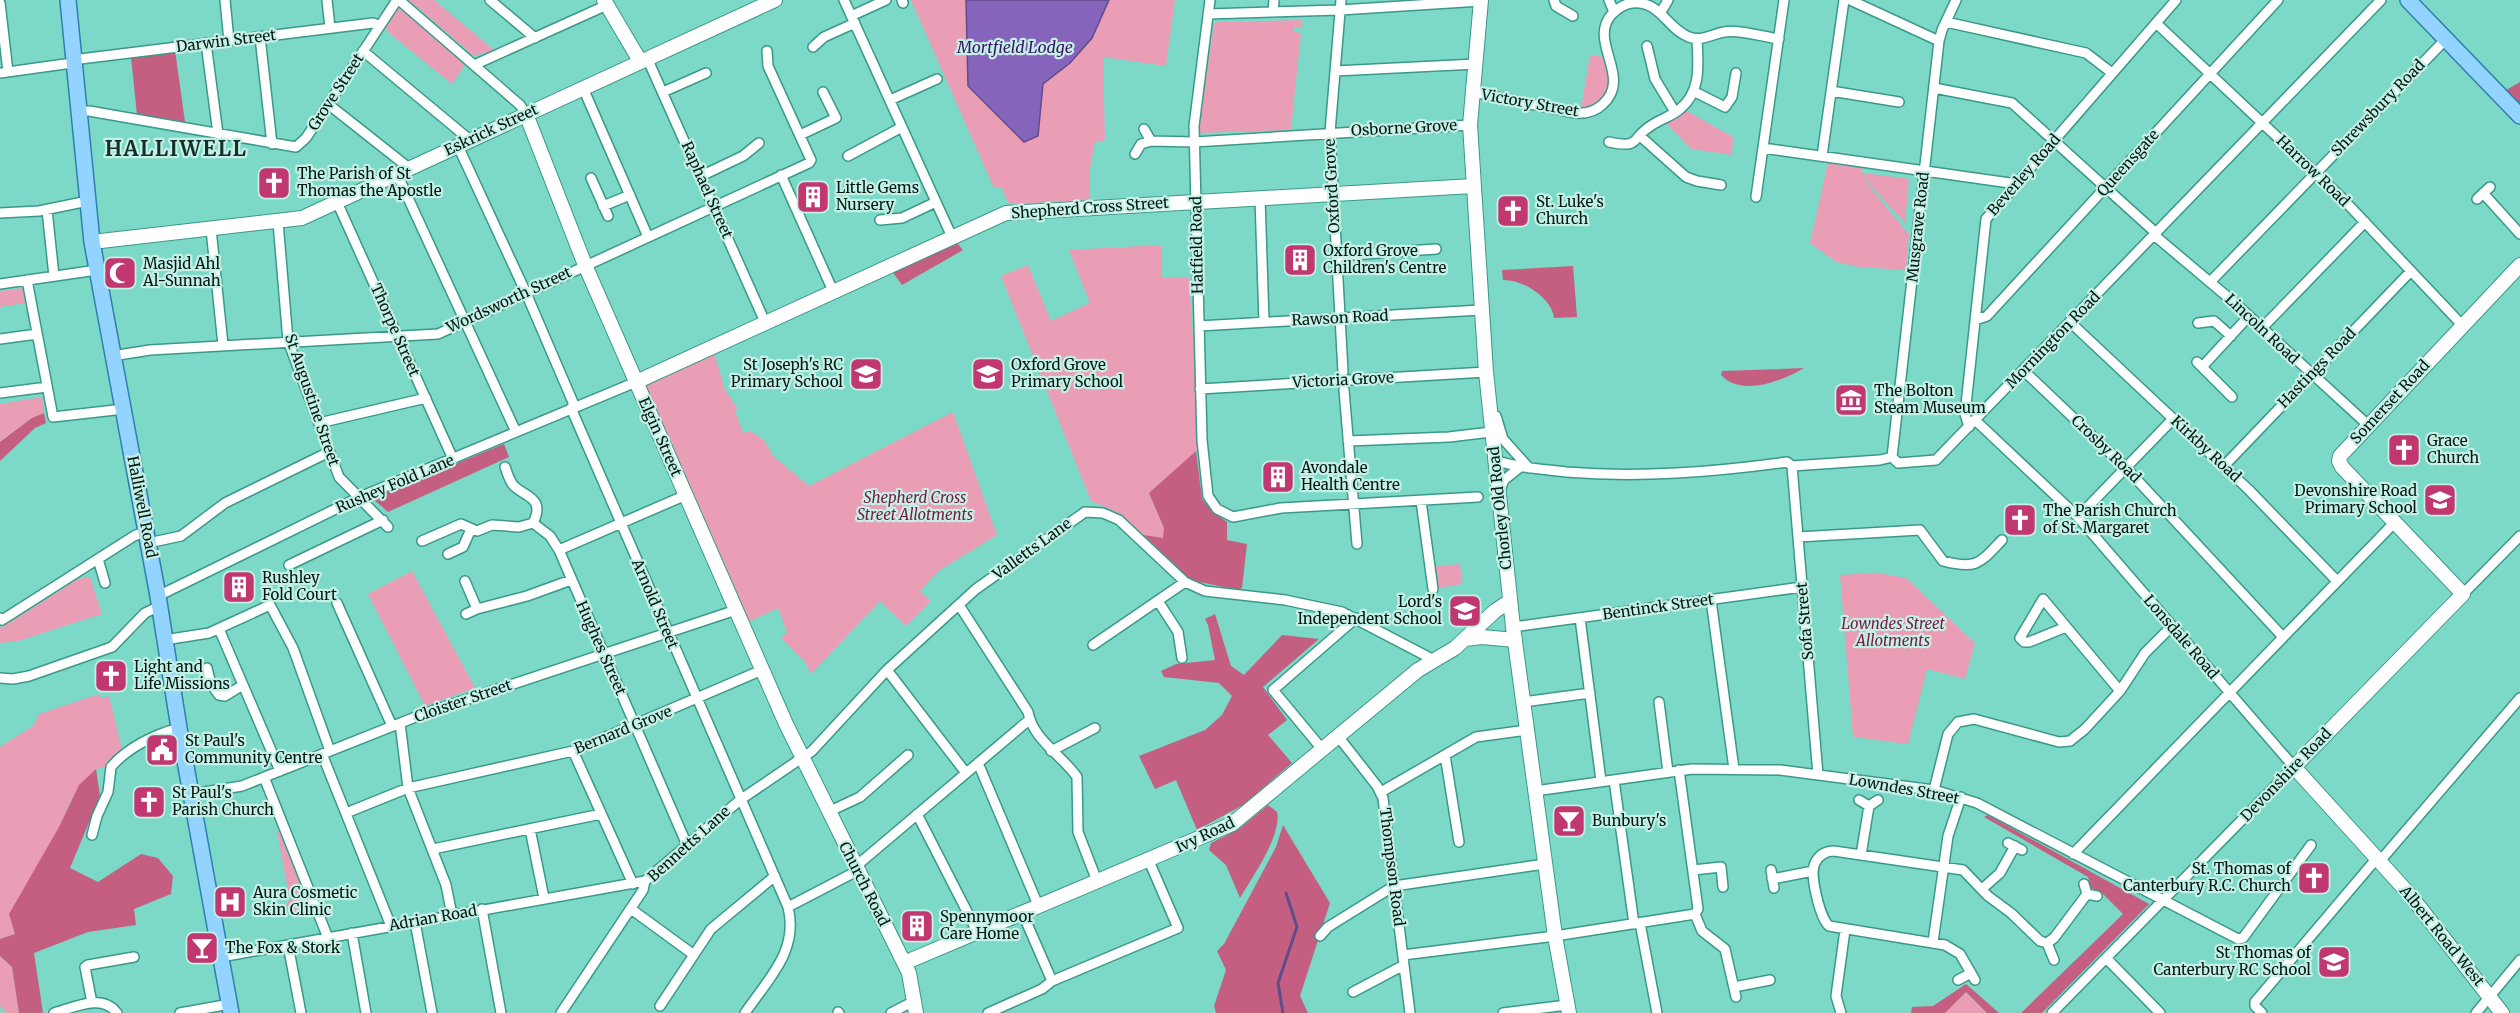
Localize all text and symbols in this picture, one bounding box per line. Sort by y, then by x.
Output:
street label: Darwin Street [175,25,277,56]
water label: Mortfield Lodge [956,37,1073,57]
street label: Grove Street [304,49,368,134]
street label: Shrewsbury Road [2327,55,2429,160]
street label: Victory Street [1479,84,1580,120]
street label: Eskrick Street [441,99,541,160]
street label: Osborne Grove [1350,115,1458,140]
street label: Queensgate [2093,125,2163,200]
street label: Beverley Road [1983,130,2064,219]
street label: Harrow Road [2273,131,2354,210]
district label: HALLIWELL [105,135,247,162]
street label: Raphael Street [678,138,737,241]
street label: Oxford Grove [1320,138,1343,234]
place label: The Parish of St Thomas the Apostle [297,164,442,200]
church icon: The Parish of St Thomas the Apostle [256,165,292,201]
street label: Musgrave Road [1902,171,1933,283]
place label: Little Gems Nursery [836,178,919,214]
building icon: Little Gems Nursery [795,179,831,215]
place label: St. Luke's Church [1536,192,1604,228]
street label: Shepherd Cross Street [1011,193,1170,222]
church icon: St. Luke's Church [1495,193,1531,229]
street label: Hatfield Road [1186,196,1207,294]
place label: Oxford Grove Children's Centre [1323,241,1446,277]
building icon: Oxford Grove Children's Centre [1282,242,1318,278]
place label: Masjid Ahl Al-Sunnah [142,254,221,290]
mosque icon: Masjid Ahl Al-Sunnah [102,255,138,291]
street label: Wordsworth Street [442,262,574,337]
street label: Thorpe Street [366,280,424,379]
street label: Mornington Road [2001,287,2104,392]
street label: Lincoln Road [2221,289,2303,368]
street label: Rawson Road [1291,305,1389,330]
street label: Hastings Road [2274,324,2360,412]
street label: St Augustine Street [281,331,344,469]
place label: St Joseph's RC Primary School [731,355,843,391]
place label: Oxford Grove Primary School [1011,355,1124,391]
school or university icon: St Joseph's RC Primary School [848,356,884,392]
school or university icon: Oxford Grove Primary School [970,356,1006,392]
street label: Somerset Road [2346,356,2433,448]
street label: Victoria Grove [1291,367,1394,392]
place label: The Bolton Steam Museum [1874,381,1986,417]
museum icon: The Bolton Steam Museum [1833,382,1869,418]
street label: Elgin Street [635,394,686,479]
street label: Crosby Road [2068,411,2145,487]
street label: Kirkby Road [2167,411,2245,486]
place label: Grace Church [2427,431,2479,467]
church icon: Grace Church [2386,432,2422,468]
street label: Chorley Old Road [1484,445,1515,571]
street label: Rushey Fold Lane [333,450,457,517]
street label: Halliwell Road [123,454,162,560]
place label: Avondale Health Centre [1300,458,1400,494]
building icon: Avondale Health Centre [1260,459,1296,495]
place label: Devonshire Road Primary School [2294,481,2417,517]
school or university icon: Devonshire Road Primary School [2422,482,2458,518]
park label: Shepherd Cross Street Allotments [857,488,973,524]
place label: The Parish Church of St. Margaret [2043,501,2177,537]
church icon: The Parish Church of St. Margaret [2002,502,2038,538]
street label: Valletts Lane [988,514,1075,584]
street label: Arnold Street [628,555,683,652]
place label: Rushley Fold Court [262,568,337,604]
building icon: Rushley Fold Court [221,569,257,605]
street label: Sofa Street [1792,581,1817,661]
street label: Bentinck Street [1601,589,1715,624]
street label: Lonsdale Road [2140,591,2223,683]
place label: Lord's Independent School [1297,592,1442,628]
school or university icon: Lord's Independent School [1447,593,1483,629]
street label: Hughes Street [572,598,631,698]
park label: Lowndes Street Allotments [1841,614,1946,650]
place label: Light and Life Missions [134,657,230,693]
church icon: Light and Life Missions [93,658,129,694]
street label: Cloister Street [412,675,514,726]
street label: Bernard Grove [571,701,675,758]
street label: Devonshire Road [2236,724,2335,825]
place label: St Paul's Community Centre [185,731,322,767]
public building icon: St Paul's Community Centre [144,732,180,768]
street label: Lowndes Street [1847,769,1961,808]
place label: St Paul's Parish Church [172,783,274,819]
church icon: St Paul's Parish Church [131,784,167,820]
street label: Bennetts Lane [644,802,734,886]
bar icon: Bunbury's [1551,803,1587,839]
street label: Thompson Road [1376,807,1409,927]
place label: Bunbury's [1592,811,1666,830]
street label: Ivy Road [1172,813,1237,856]
street label: Church Road [835,838,894,929]
place label: St. Thomas of Canterbury R.C. Church [2123,859,2292,895]
church icon: St. Thomas of Canterbury R.C. Church [2296,860,2332,896]
street label: Albert Road West [2395,881,2489,990]
place label: Aura Cosmetic Skin Clinic [252,883,358,919]
hospital icon: Aura Cosmetic Skin Clinic [212,884,248,920]
street label: Adrian Road [386,900,478,935]
place label: Spennymoor Care Home [940,907,1034,943]
building icon: Spennymoor Care Home [899,908,935,944]
bar icon: The Fox & Stork [184,930,220,966]
place label: The Fox & Stork [225,938,341,957]
place label: St Thomas of Canterbury RC School [2153,943,2312,979]
school or university icon: St Thomas of Canterbury RC School [2316,944,2352,980]

